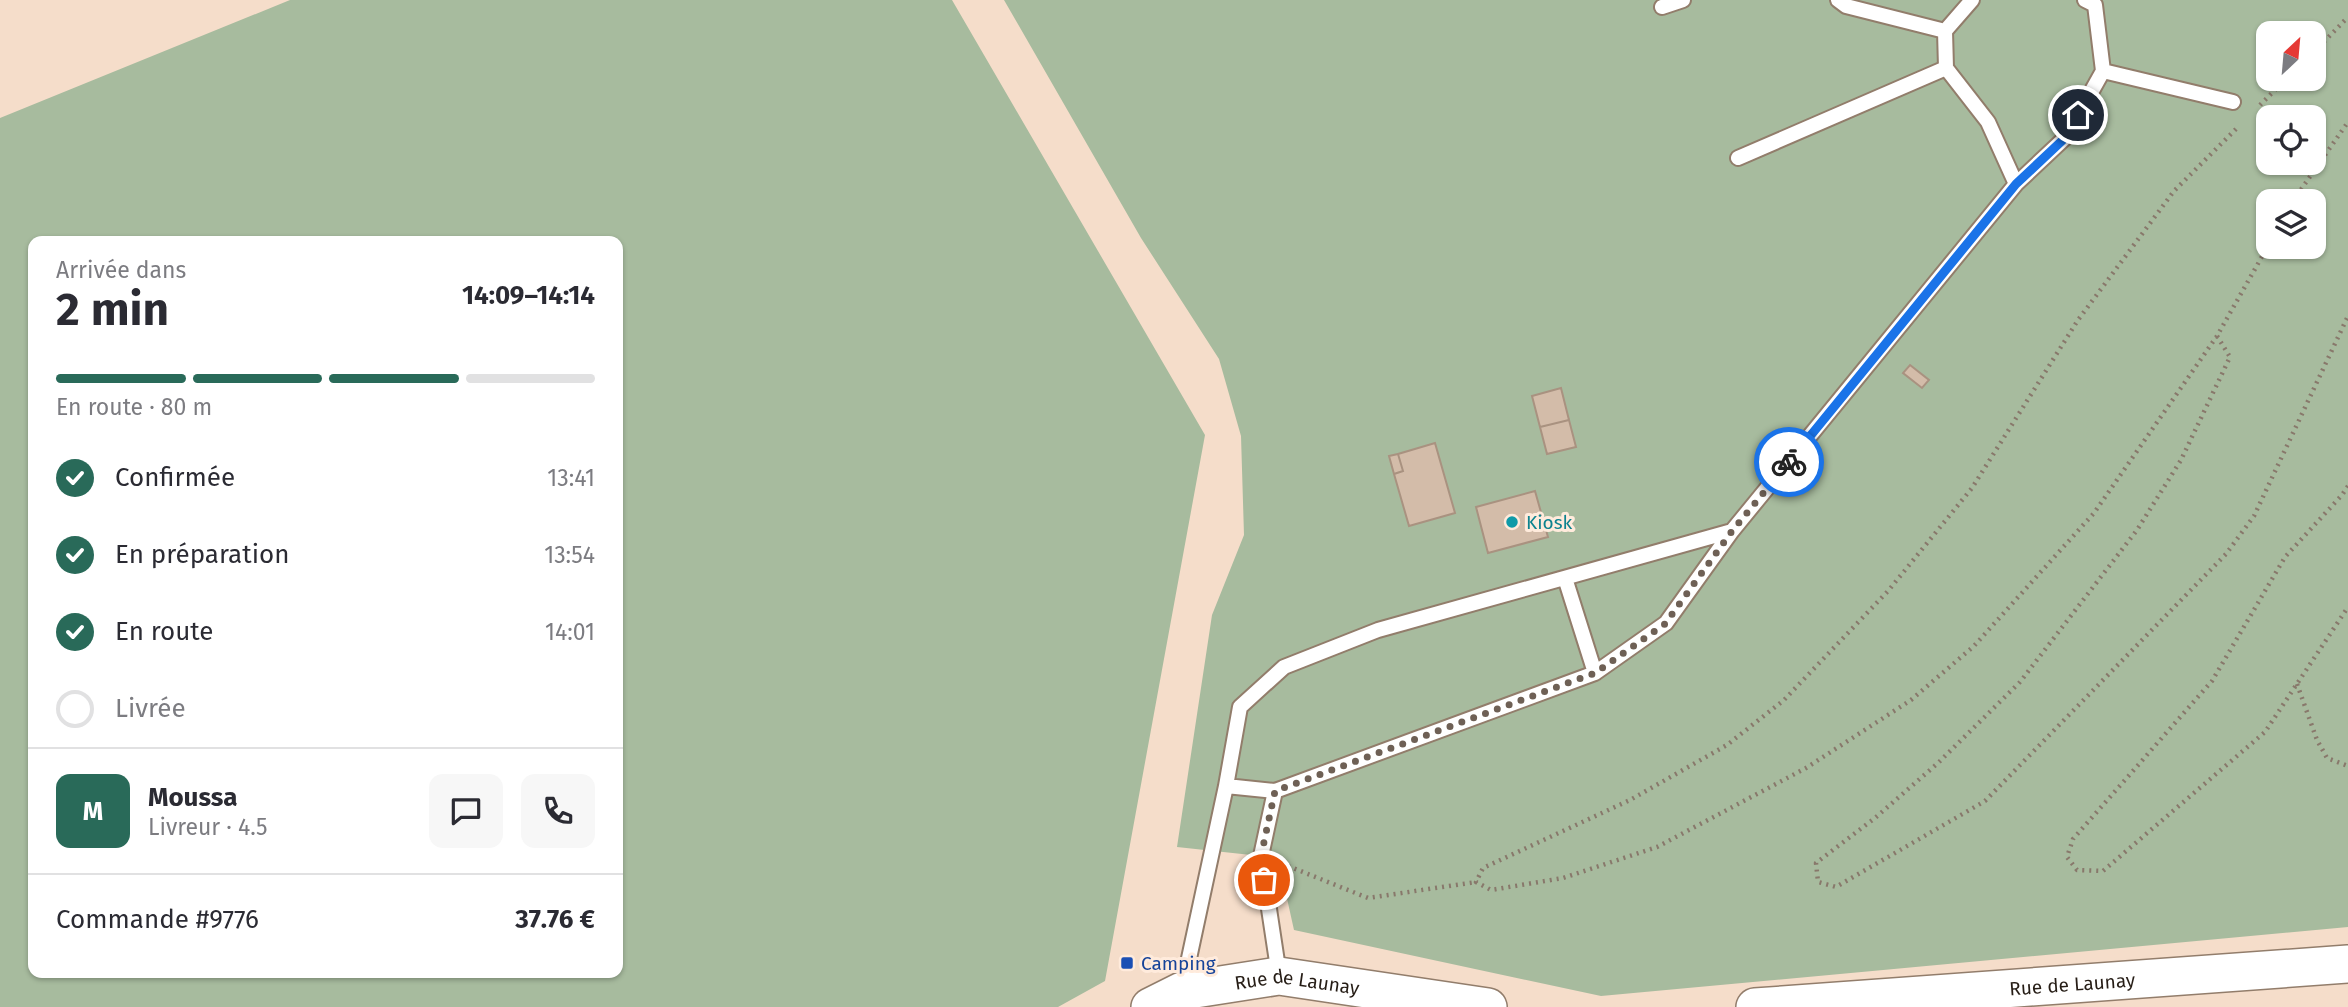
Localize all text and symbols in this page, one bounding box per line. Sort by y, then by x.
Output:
north arrow [2256,21,2326,91]
map controls [2256,21,2326,259]
pin [2048,85,2108,145]
icon: home [2059,96,2097,134]
button: locate [2256,105,2326,175]
button: layers [2256,189,2326,259]
text: Arrivée dans [56,256,186,284]
text: 14:09–14:14 [462,280,595,311]
text: 2 min [56,282,169,337]
text: En route · 80 m [56,393,212,421]
courier [1754,427,1824,497]
icon: bike [1770,443,1808,481]
icon: check [56,459,94,497]
text: Confirmée [115,462,235,493]
text: 13:41 [547,464,595,492]
place label: Kiosk [1526,511,1573,534]
marker: Kiosk [1504,514,1520,530]
icon: check [56,536,94,574]
text: En préparation [115,539,289,570]
text: 13:54 [544,541,595,569]
icon: check [56,613,94,651]
text: En route [115,616,214,647]
text: 14:01 [545,618,595,646]
text: Livrée [115,693,186,724]
button: chat [429,774,503,848]
button: phone [521,774,595,848]
text: Moussa [148,782,237,813]
text: M [83,796,103,827]
text: Livreur · 4.5 [148,813,267,841]
pin [1234,850,1294,910]
icon: bag [1245,861,1283,899]
text: Commande #9776 [56,904,259,935]
text: 37.76 € [515,904,595,935]
place label: Camping [1141,952,1216,975]
marker: Camping [1119,955,1135,971]
street label: Rue de Launay [1233,964,1362,999]
street label: Rue de Launay [2009,968,2136,1000]

